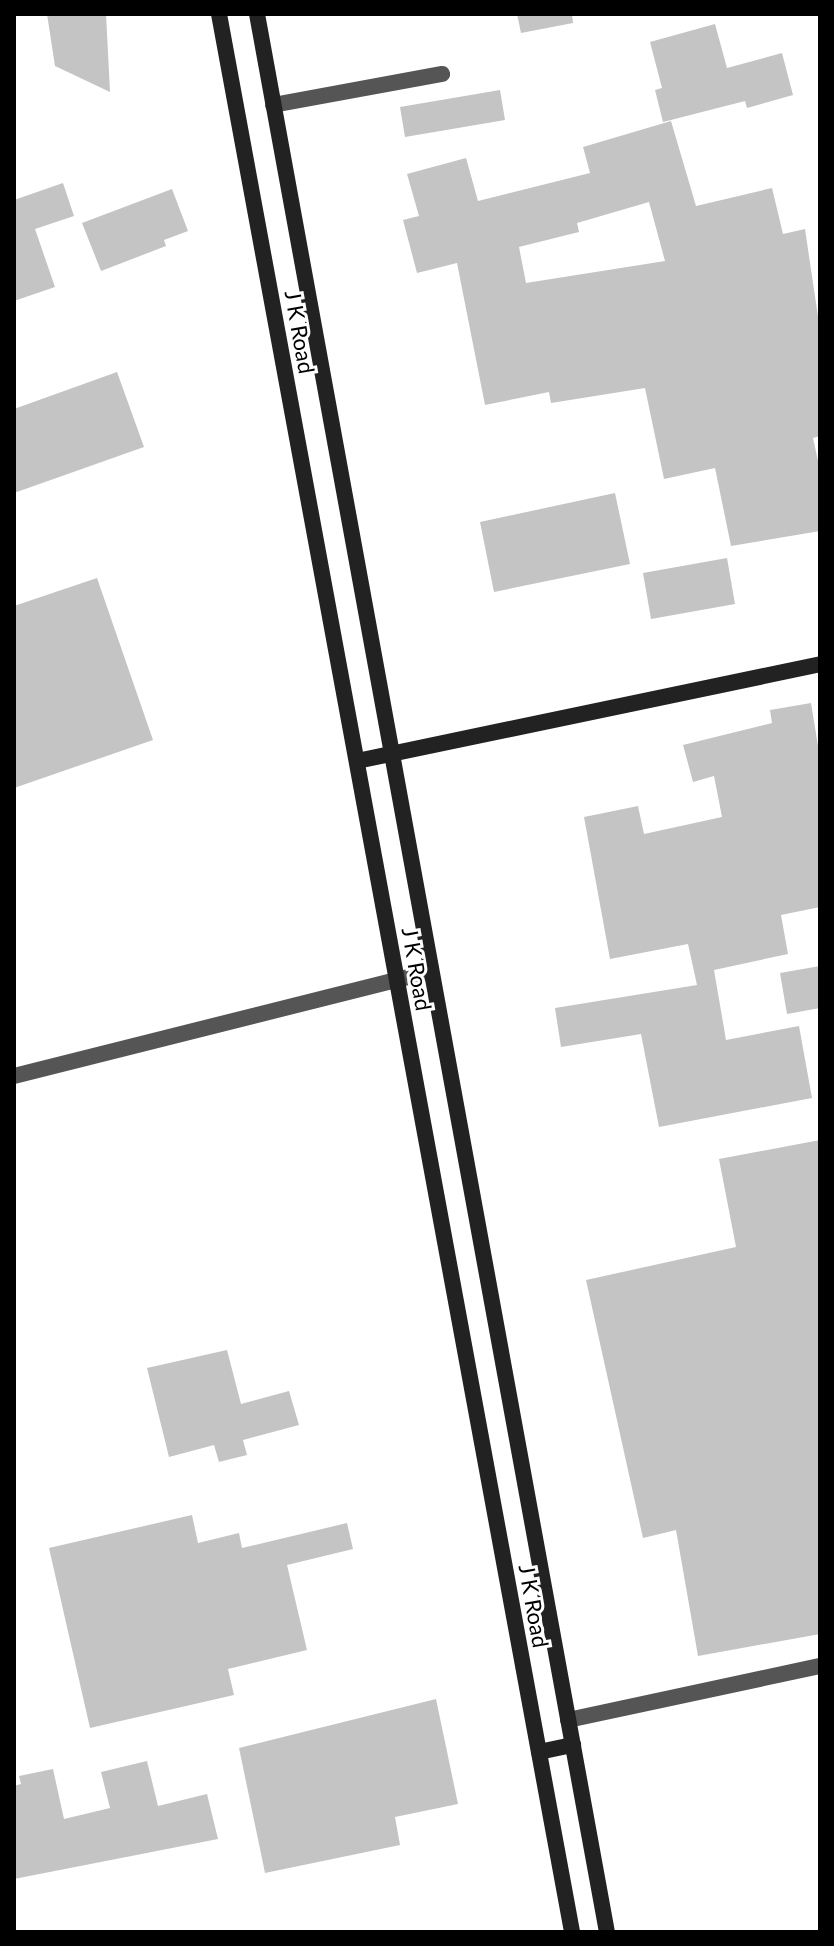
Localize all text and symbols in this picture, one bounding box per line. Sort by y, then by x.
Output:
street label: J K Road [280,288,320,376]
street label: J K Road [397,925,437,1013]
street label: J K Road [514,1562,554,1650]

